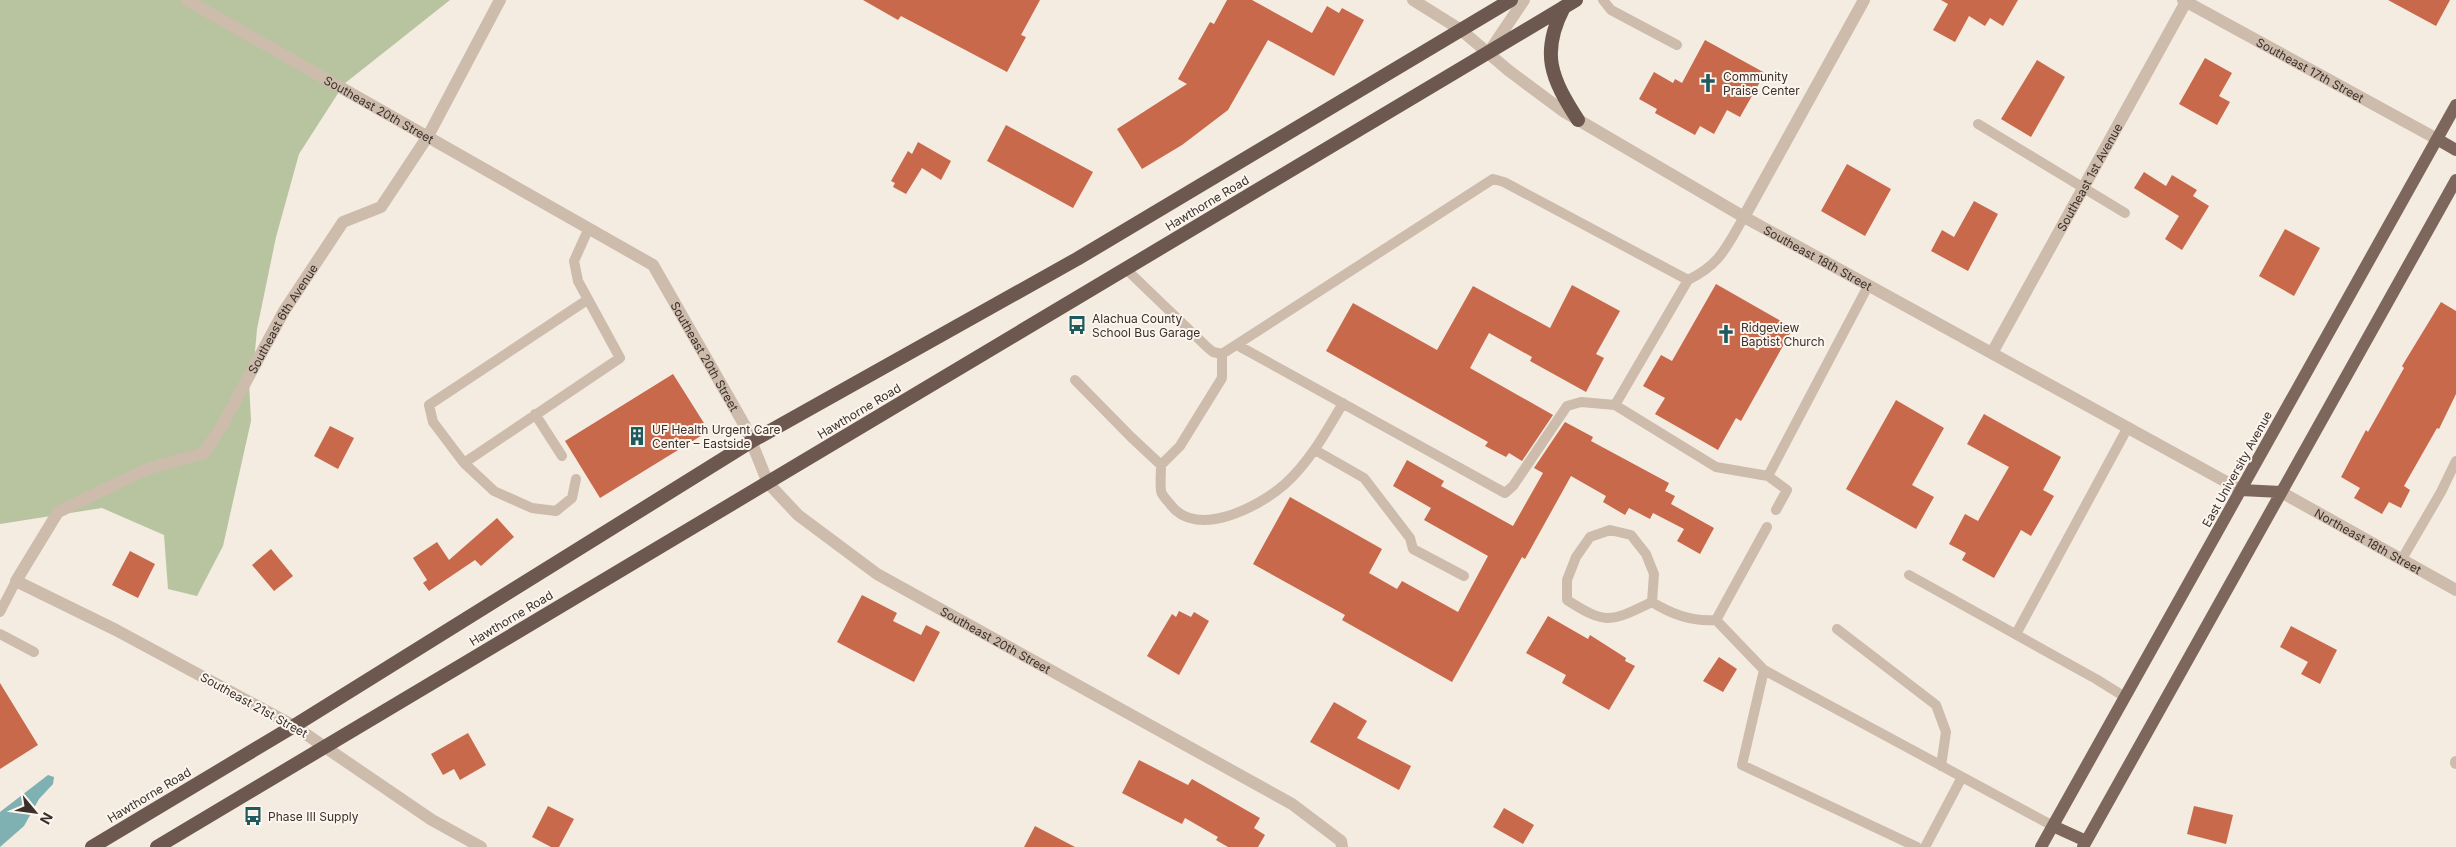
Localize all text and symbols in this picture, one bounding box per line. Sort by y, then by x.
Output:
street label: Southeast 17th Street [2254,34,2367,105]
place label: Community Praise Center [1723,69,1800,98]
street label: Southeast 20th Street [322,72,437,146]
church icon: Community Praise Center [1697,72,1719,94]
street label: Southeast 1st Avenue [2053,120,2125,234]
street label: Hawthorne Road [1163,172,1251,234]
street label: Southeast 18th Street [1761,222,1875,293]
street label: Southeast 6th Avenue [244,261,321,376]
street label: Southeast 20th Street [668,299,742,414]
place label: Alachua County School Bus Garage [1092,311,1200,340]
bus stop icon: Alachua County School Bus Garage [1066,314,1088,336]
place label: Ridgeview Baptist Church [1741,320,1825,349]
church icon: Ridgeview Baptist Church [1715,323,1737,345]
street label: Hawthorne Road [815,380,903,442]
street label: East University Avenue [2199,408,2275,530]
place label: UF Health Urgent Care Center – Eastside [652,422,780,451]
building icon: UF Health Urgent Care Center – Eastside [626,425,648,447]
street label: Northeast 18th Street [2312,505,2424,577]
street label: Hawthorne Road [467,587,555,649]
street label: Southeast 20th Street [938,603,1053,676]
street label: Southeast 21st Street [198,669,310,741]
street label: Hawthorne Road [105,764,193,826]
north arrow [10,787,60,837]
bus stop icon: Phase III Supply [242,805,264,827]
place label: Phase III Supply [268,809,359,824]
text: N [37,810,57,827]

